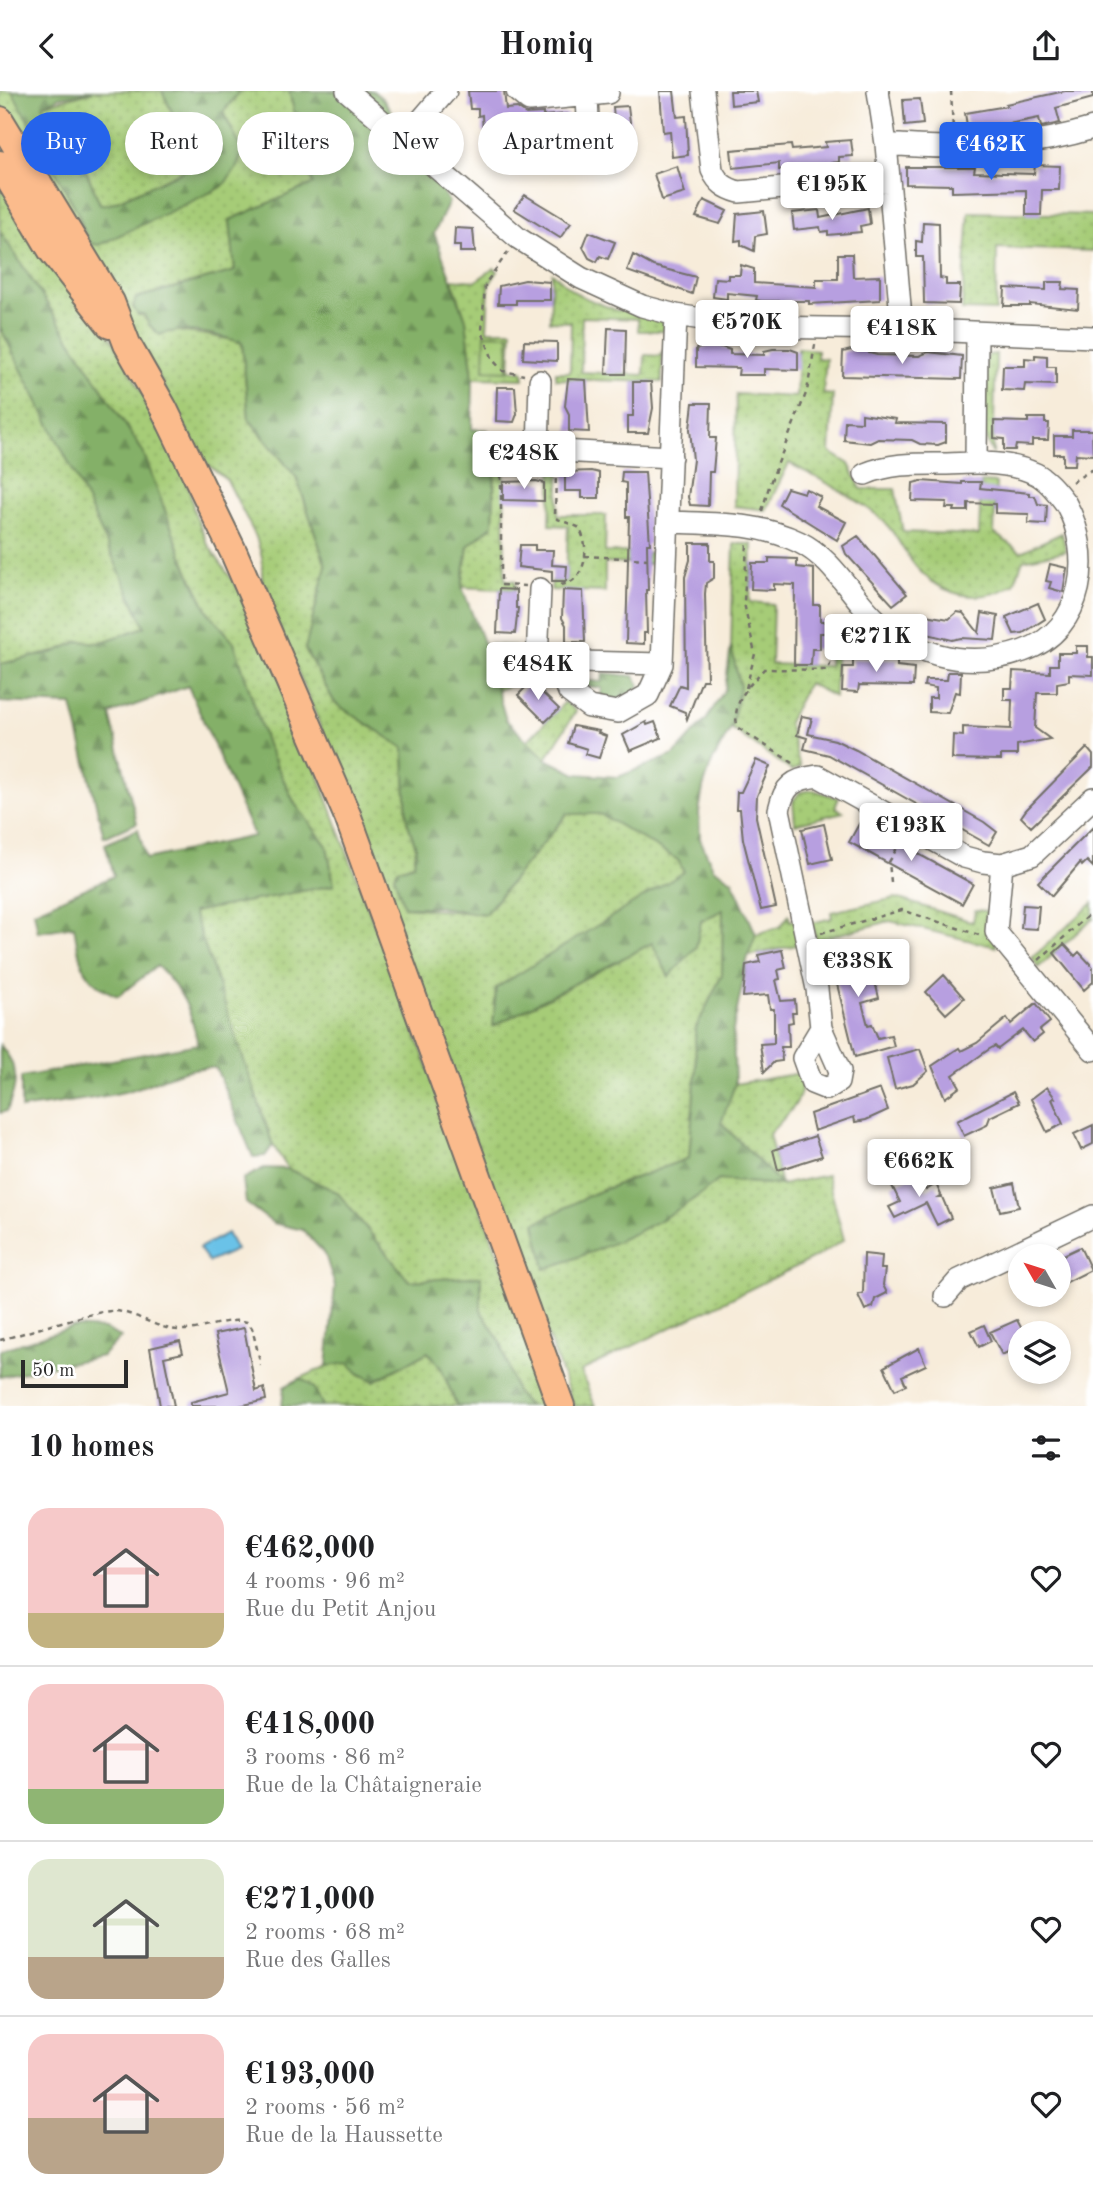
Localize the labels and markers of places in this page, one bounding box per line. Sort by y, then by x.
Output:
pin: €462K [942,123,1040,182]
pin: €195K [783,163,881,222]
pin: €570K [698,301,796,360]
pin: €418K [853,307,951,366]
pin: €248K [475,431,573,491]
pin: €271K [827,615,925,674]
pin: €484K [489,643,587,702]
pin: €193K [862,803,960,863]
pin: €338K [809,939,907,999]
pin: €662K [870,1139,968,1199]

